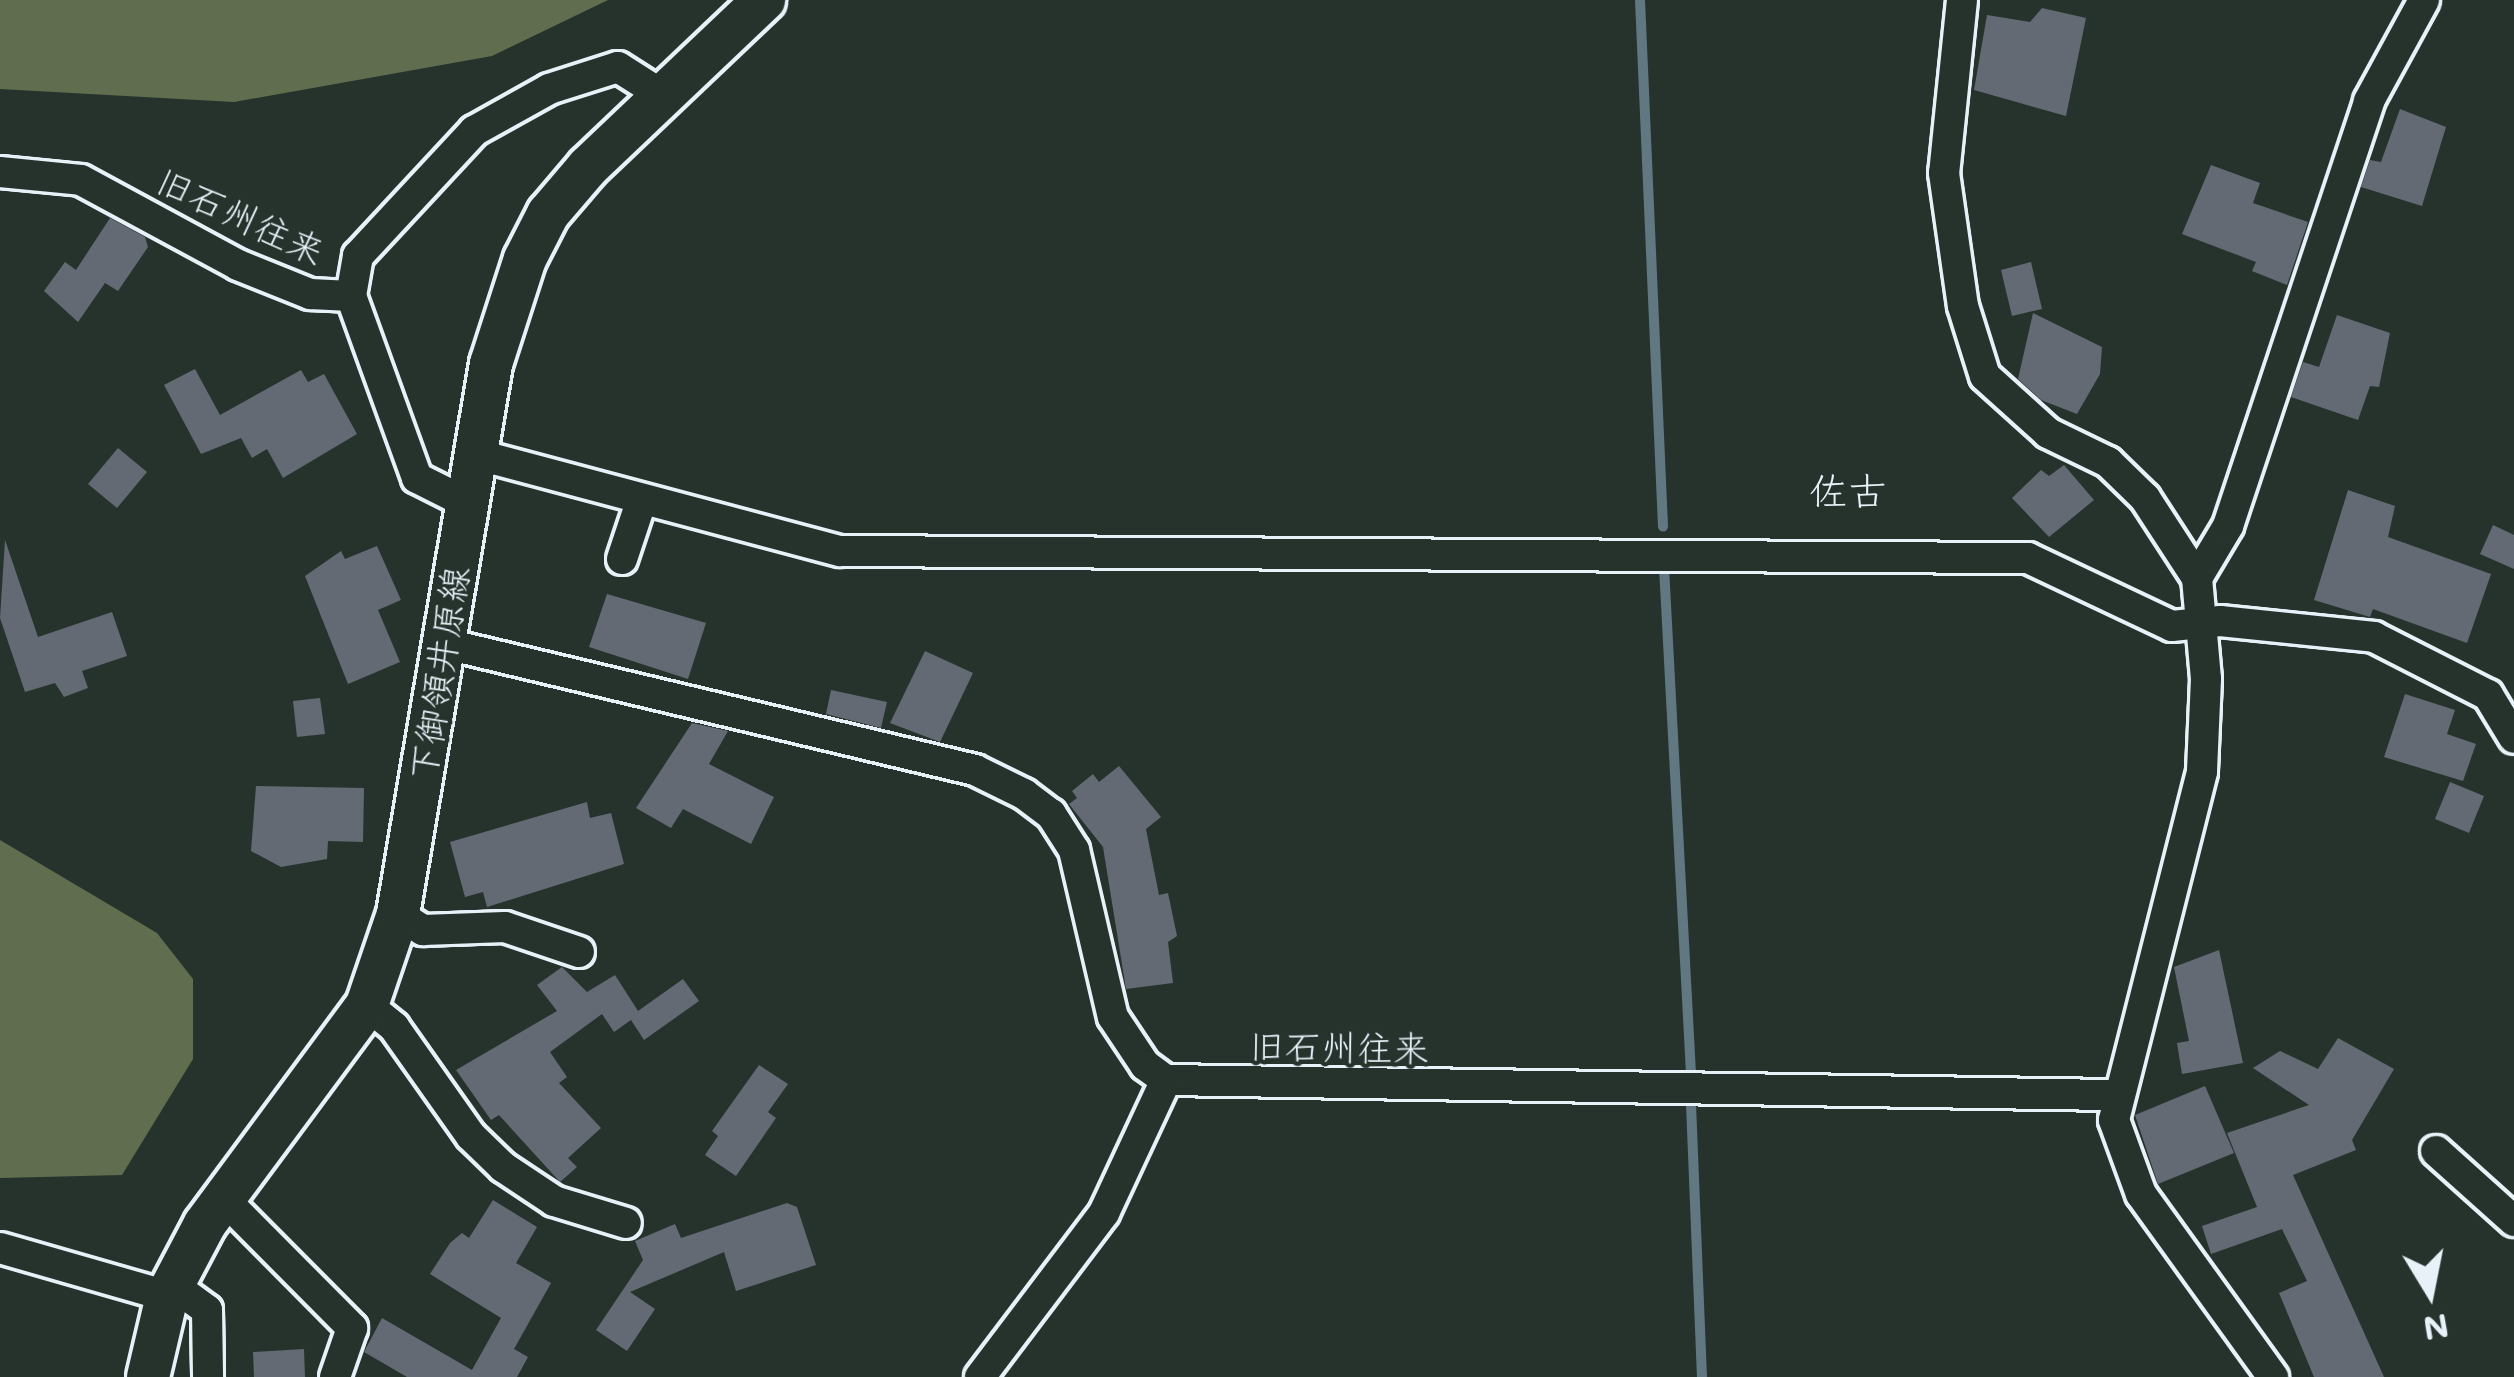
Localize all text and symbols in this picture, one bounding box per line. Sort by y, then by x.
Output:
street label: 旧石州往来 [150,157,332,273]
district label: 佐古 [1809,467,1887,513]
street label: 下御領井原線 [400,563,476,783]
street label: 旧石州往来 [1249,1023,1429,1069]
north arrow [2370,1233,2490,1353]
text: N [2420,1306,2452,1352]

